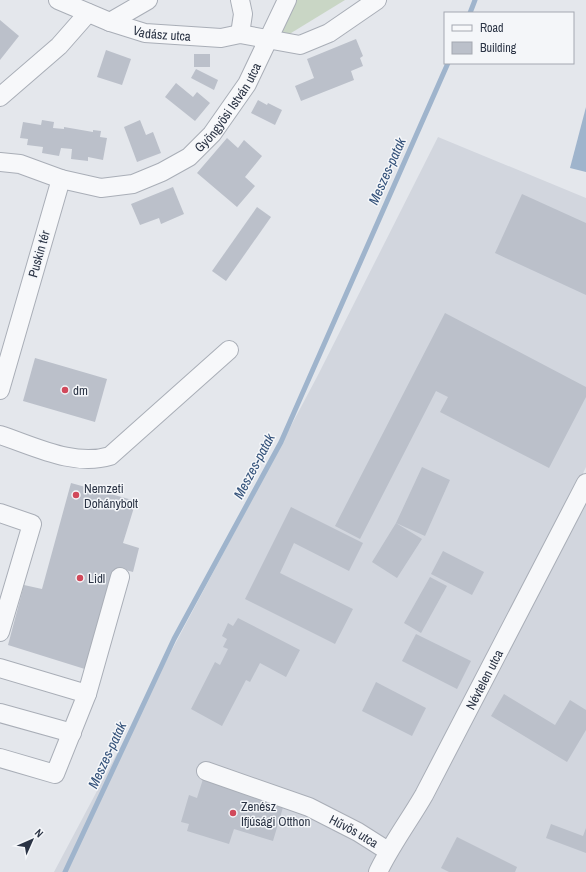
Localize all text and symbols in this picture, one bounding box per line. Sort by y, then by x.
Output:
legend [444,12,574,64]
text: Road [480,20,504,36]
street label: Vadász utca [131,21,191,44]
text: Building [480,40,517,56]
street label: Gyöngyösi István utca [191,60,264,155]
water label: Meszes-patak [364,134,410,207]
street label: Puskin tér [24,228,54,279]
place label: dm [73,382,88,399]
marker: dm [60,385,70,395]
water label: Meszes-patak [229,429,279,502]
place label: Nemzeti Dohánybolt [84,480,138,512]
marker: Nemzeti Dohánybolt [71,490,81,500]
place label: Lidl [88,570,105,587]
marker: Lidl [75,573,85,583]
street label: Névtelen utca [461,646,507,712]
water label: Meszes-patak [84,718,131,791]
place label: Zenész Ifjúsági Otthon [241,798,310,830]
marker: Zenész Ifjúsági Otthon [228,808,238,818]
street label: Hűvös utca [327,810,382,851]
north arrow [12,820,52,860]
text: N [32,826,46,840]

